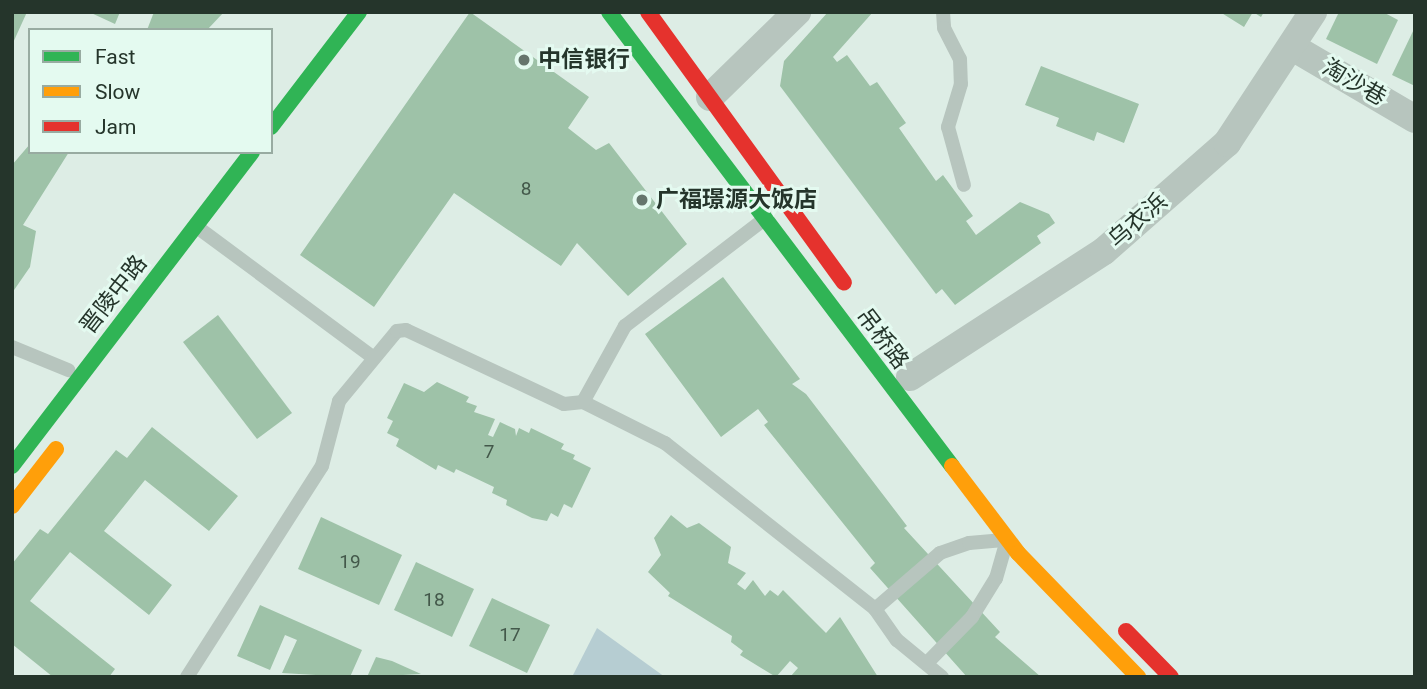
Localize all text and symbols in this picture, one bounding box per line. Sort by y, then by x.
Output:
legend [28,28,273,154]
text: Fast [95,45,135,69]
place label: 中信银行 [538,46,630,74]
marker: 中信银行 [516,52,532,68]
street label: 淘沙巷 [1317,54,1391,112]
text: Slow [95,80,140,104]
text: Jam [95,115,136,139]
house number: 8 [521,178,531,200]
place label: 广福璟源大饭店 [656,186,817,214]
street label: 乌衣浜 [1103,188,1173,254]
marker: 广福璟源大饭店 [634,192,650,208]
street label: 晋陵中路 [75,250,153,340]
street label: 吊桥路 [850,303,914,375]
house number: 7 [484,441,494,463]
house number: 19 [339,551,361,573]
house number: 18 [423,589,445,611]
house number: 17 [499,624,521,646]

